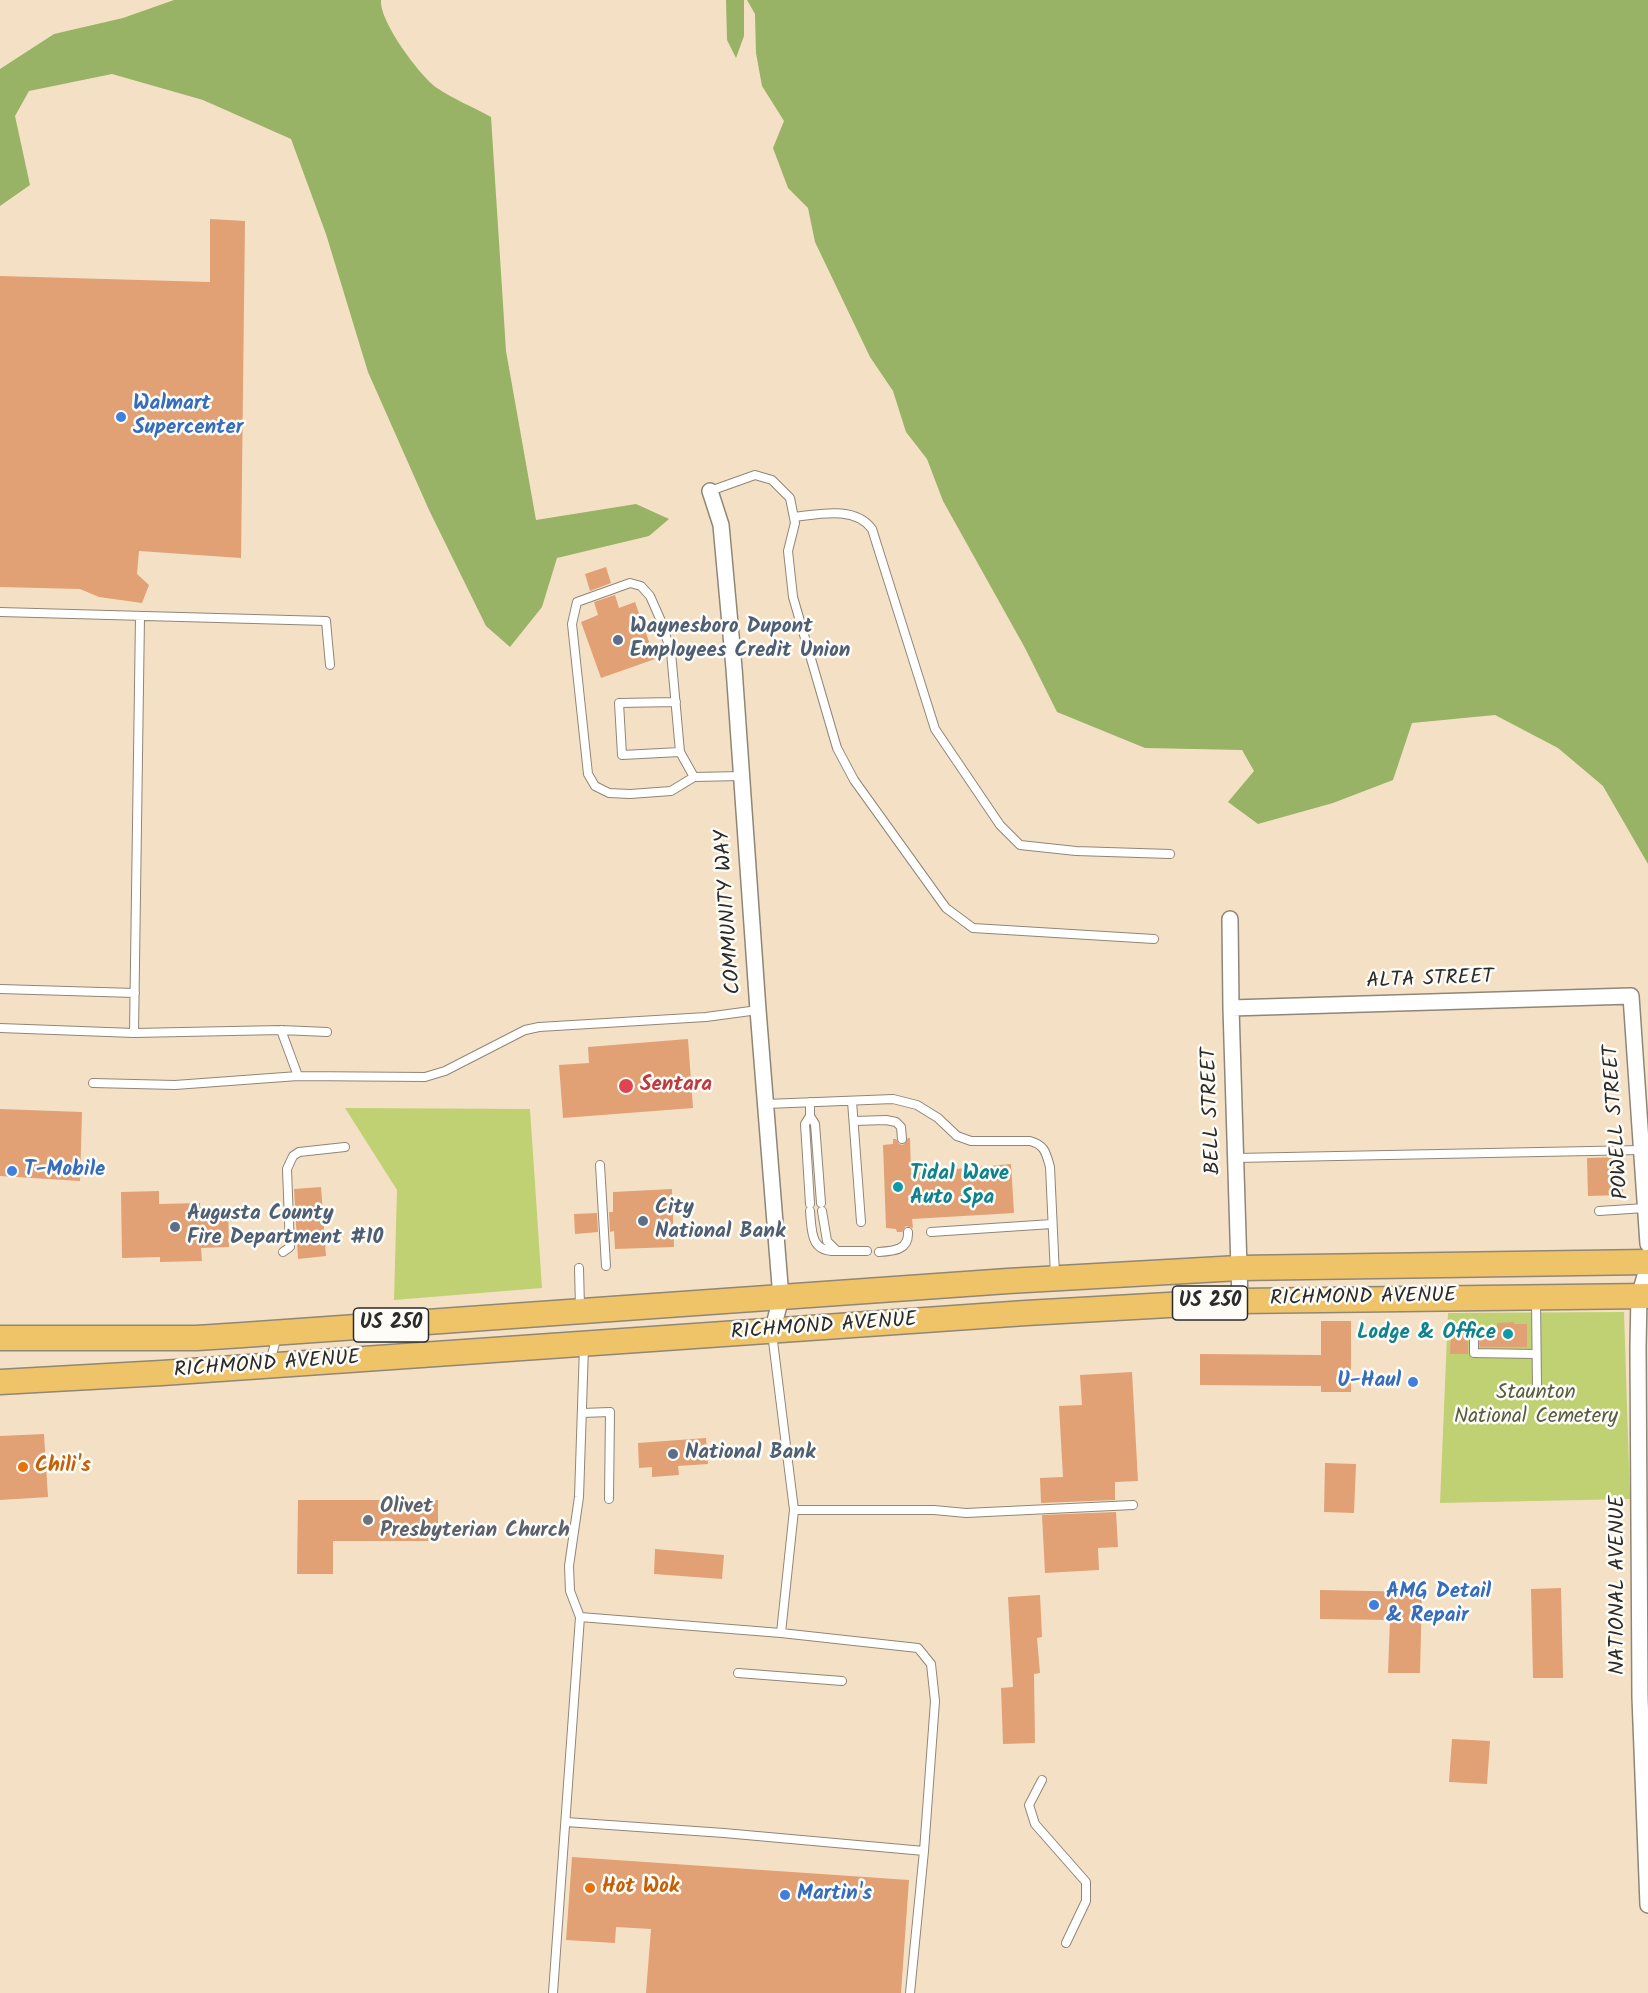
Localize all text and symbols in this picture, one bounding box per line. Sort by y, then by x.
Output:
place label: Walmart Supercenter [133,392,243,442]
marker: Walmart Supercenter [114,410,128,424]
place label: Waynesboro Dupont Employees Credit Union [630,615,850,665]
marker: Waynesboro Dupont Employees Credit Union [611,633,625,647]
street label: COMMUNITY WAY [712,829,748,995]
street label: ALTA STREET [1366,966,1494,996]
street label: POWELL STREET [1600,1044,1636,1200]
street label: BELL STREET [1198,1047,1228,1175]
place label: Sentara [640,1073,712,1099]
marker: Sentara [617,1077,635,1095]
place label: T-Mobile [24,1158,105,1184]
place label: Tidal Wave Auto Spa [910,1162,1009,1212]
marker: T-Mobile [5,1164,19,1178]
marker: Tidal Wave Auto Spa [891,1180,905,1194]
place label: City National Bank [655,1196,785,1246]
place label: Augusta County Fire Department #10 [187,1202,383,1252]
marker: City National Bank [636,1214,650,1228]
marker: Augusta County Fire Department #10 [168,1220,182,1234]
street label: RICHMOND AVENUE [1270,1285,1456,1313]
road number: US 250 [1172,1286,1248,1320]
road number: US 250 [354,1308,428,1342]
street label: RICHMOND AVENUE [730,1309,918,1347]
place label: Lodge & Office [1357,1321,1496,1347]
marker: Lodge & Office [1501,1327,1515,1341]
street label: RICHMOND AVENUE [173,1347,361,1385]
place label: U-Haul [1337,1369,1401,1395]
marker: U-Haul [1406,1375,1420,1389]
park label: Staunton National Cemetery [1454,1381,1618,1431]
place label: National Bank [685,1441,815,1467]
marker: National Bank [666,1447,680,1461]
place label: Chili's [35,1454,91,1480]
marker: Chili's [16,1460,30,1474]
place label: Olivet Presbyterian Church [380,1495,570,1545]
street label: NATIONAL AVENUE [1606,1495,1632,1675]
marker: Olivet Presbyterian Church [361,1513,375,1527]
place label: AMG Detail & Repair [1386,1580,1491,1630]
marker: AMG Detail & Repair [1367,1598,1381,1612]
place label: Hot Wok [602,1875,679,1901]
marker: Hot Wok [583,1881,597,1895]
place label: Martin's [797,1882,872,1908]
marker: Martin's [778,1888,792,1902]

